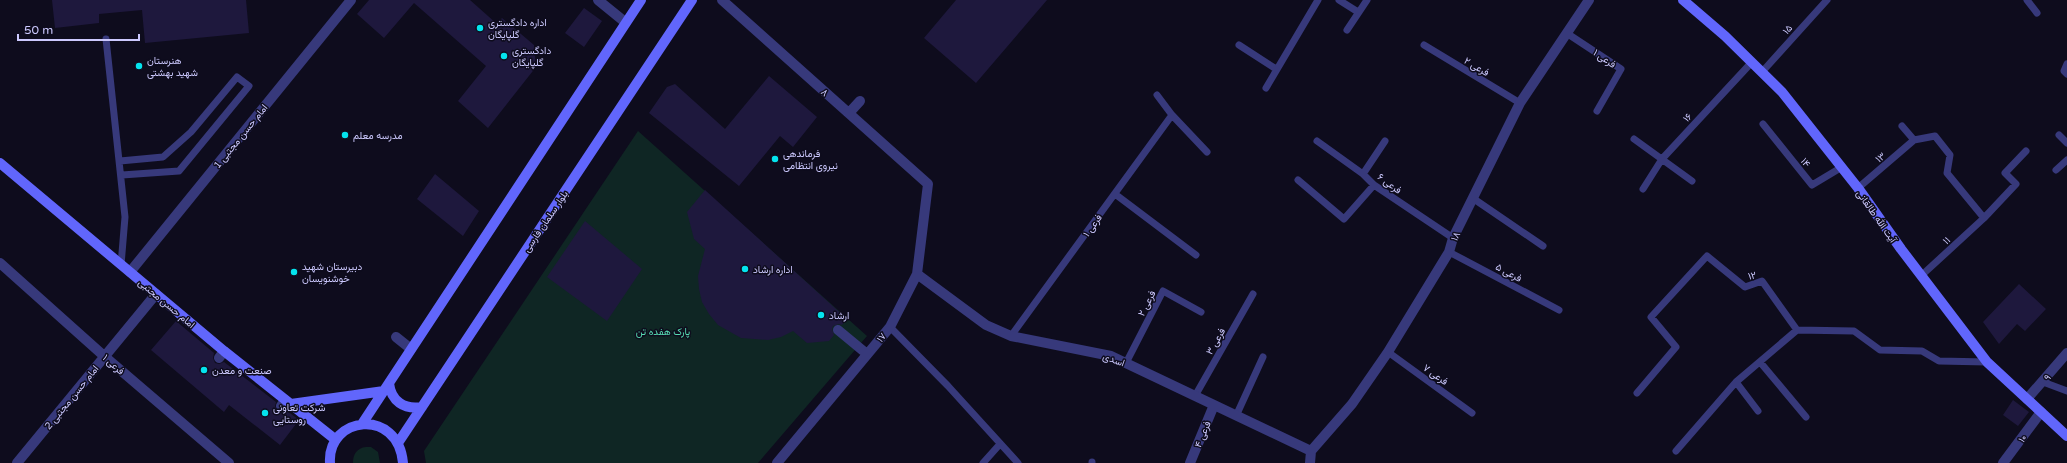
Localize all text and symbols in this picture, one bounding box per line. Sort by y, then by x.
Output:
scale bar [18,16,139,42]
place label: اداره دادگستری گلپایگان [488,17,546,42]
street label: ۱۵ [1780,22,1795,37]
text: 50 m [24,23,53,37]
marker: اداره دادگستری گلپایگان [475,23,485,33]
place label: دادگستری گلپایگان [512,45,551,70]
street label: فرعی ۱ [1591,47,1618,71]
marker: دادگستری گلپایگان [499,51,509,61]
place label: هنرستان شهید بهشتی [147,55,198,79]
street label: فرعی ۲ [1462,55,1492,79]
marker: هنرستان شهید بهشتی [134,61,144,71]
street label: ۸ [818,86,831,99]
street label: امام حسن مجتبی 1 [211,102,270,171]
street label: ۱۶ [1681,111,1695,125]
marker: مدرسه معلم [340,130,350,140]
place label: مدرسه معلم [353,130,403,142]
place label: فرماندهی نیروی انتظامی [783,148,838,172]
street label: ۱۳ [1873,150,1888,165]
marker: فرماندهی نیروی انتظامی [770,154,780,164]
street label: ۱۴ [1798,156,1813,170]
street label: فرعی ۶ [1375,171,1404,197]
street label: بلوار سلمان فارسی [521,188,571,255]
street label: آیت الله طالقانی [1854,188,1899,246]
street label: فرعی ۱ [1081,212,1105,239]
street label: ۱۸ [1449,230,1463,243]
street label: ۱۱ [1941,234,1953,247]
place label: دبیرستان شهید خوشنویسان [302,261,363,285]
street label: فرعی ۵ [1493,261,1524,285]
marker: اداره ارشاد [740,264,750,274]
place label: اداره ارشاد [753,264,793,276]
marker: دبیرستان شهید خوشنویسان [289,267,299,277]
street label: ۱۲ [1747,269,1758,283]
street label: امام حسن مجتبی [136,277,197,331]
street label: فرعی ۲ [1135,288,1159,318]
marker: ارشاد [816,310,826,320]
place label: ارشاد [829,310,849,322]
park label: پارک هفده تن [636,326,690,339]
street label: فرعی ۳ [1204,326,1228,357]
street label: ۱۷ [874,330,889,345]
street label: اسدی [1101,350,1126,369]
street label: فرعی ۱ [100,352,127,378]
street label: فرعی ۷ [1421,362,1451,388]
street label: امام حسن مجتبی 2 [42,363,101,432]
marker: صنعت و معدن [199,365,209,375]
place label: صنعت و معدن [212,365,272,377]
street label: ۹ [2042,372,2054,383]
place label: شرکت تعاونی روستایی [273,402,325,426]
marker: شرکت تعاونی روستایی [260,408,270,418]
street label: فرعی ۴ [1192,419,1214,449]
street label: ۱۰ [2016,432,2030,445]

